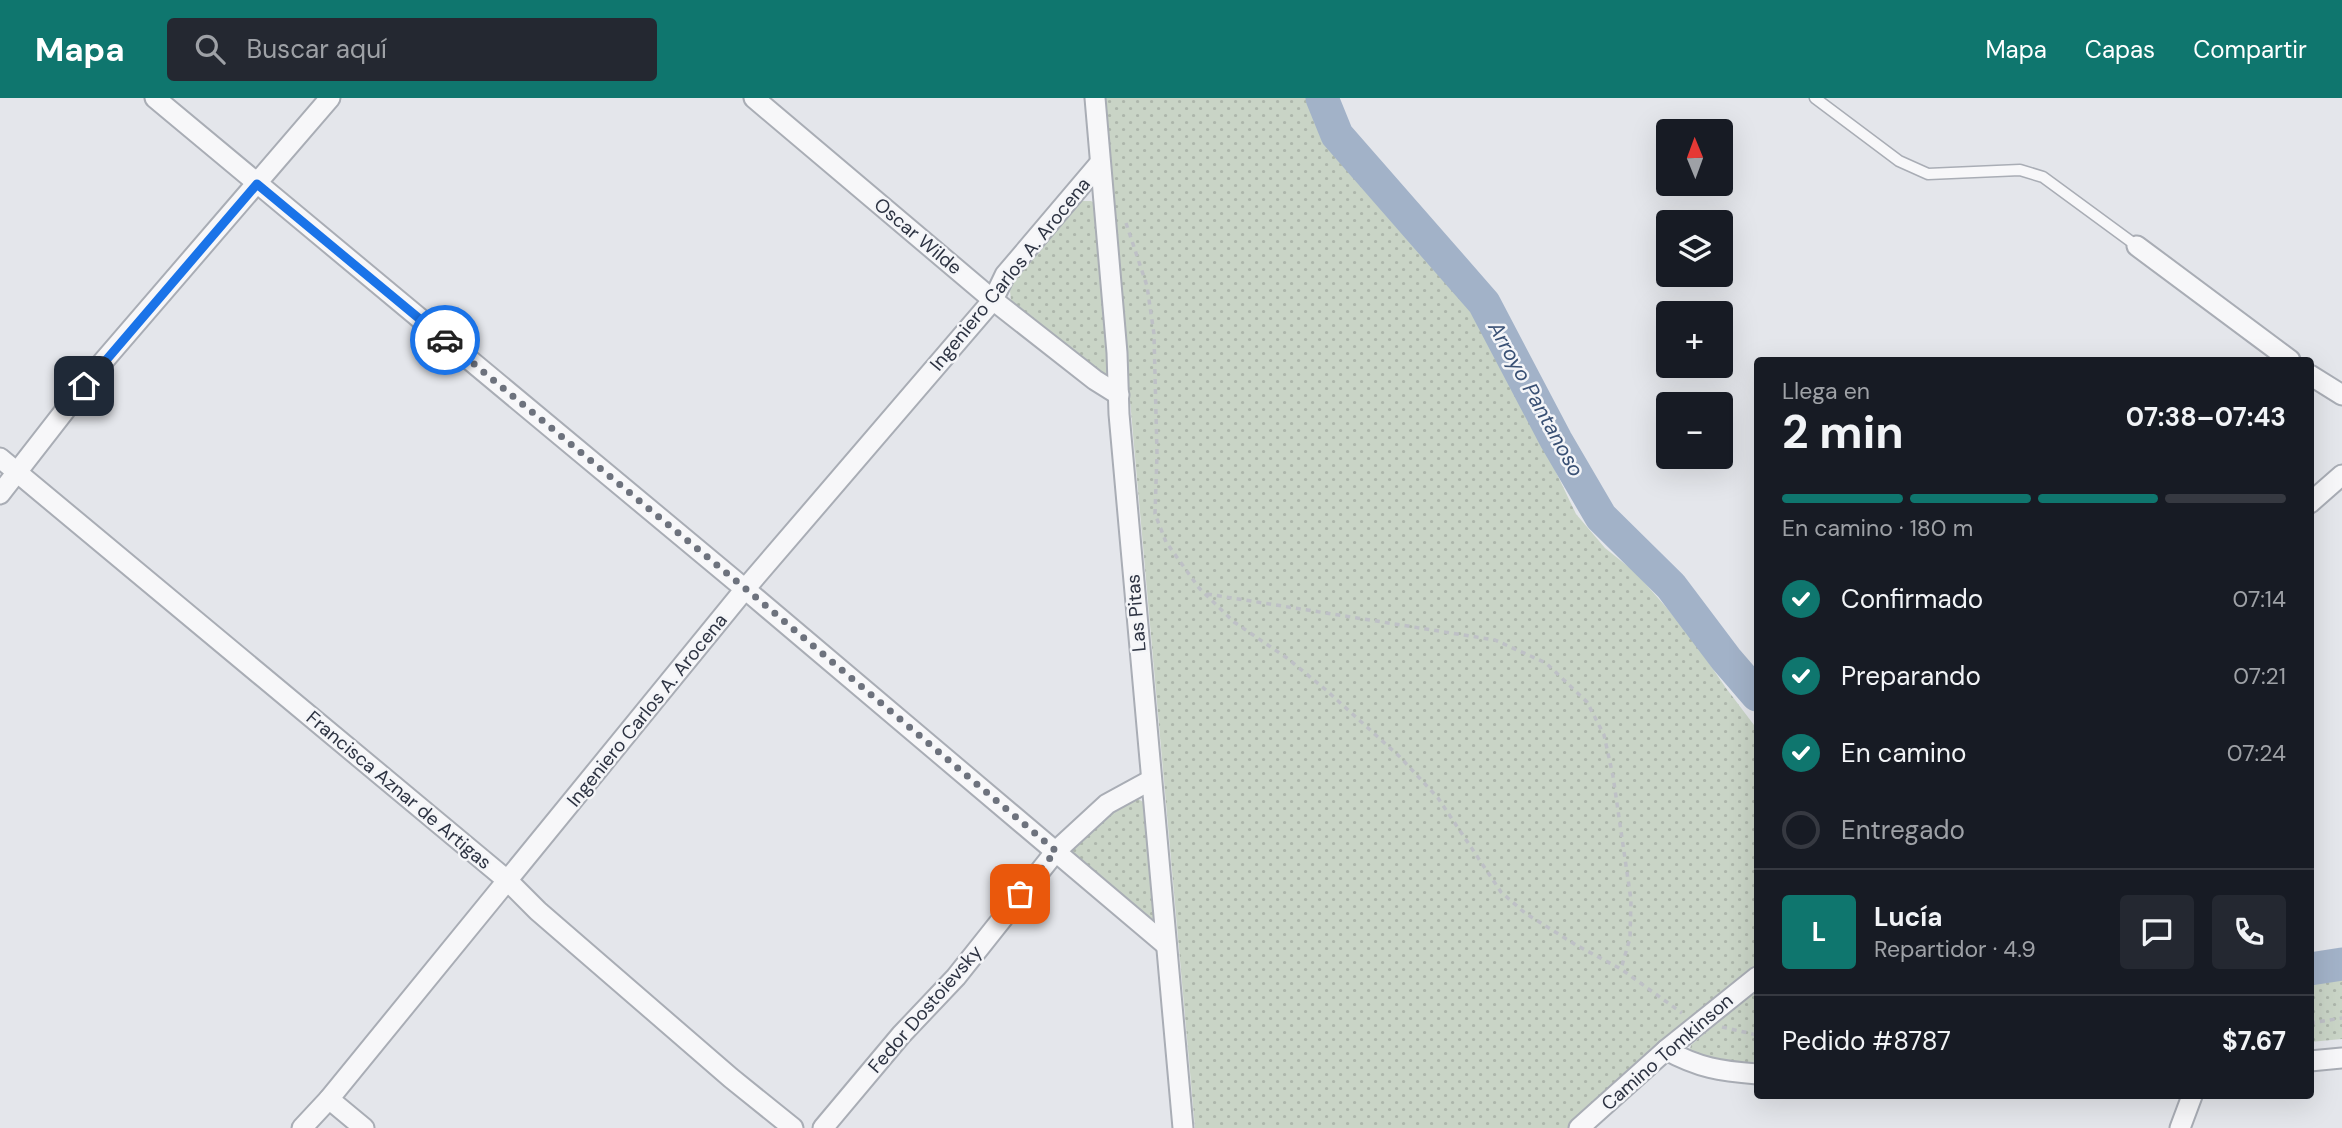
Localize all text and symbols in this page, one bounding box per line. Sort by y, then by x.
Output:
search box [167,18,657,81]
text: Mapa [35,28,125,71]
icon: search [191,30,229,68]
text: Buscar aquí [247,32,387,66]
text: Mapa [1985,34,2047,65]
text: Capas [2085,34,2155,65]
text: Compartir [2193,34,2307,65]
north arrow [1656,119,1732,196]
map controls [1656,119,1733,469]
street label: Ingeniero Carlos A. Arocena [924,172,1096,376]
street label: Oscar Wilde [869,192,967,280]
button: layers [1656,210,1733,287]
button: + [1656,301,1733,378]
courier [410,305,480,375]
water label: Arroyo Pantanoso [1481,315,1590,482]
icon: car [426,321,464,359]
pin [54,356,114,416]
icon: home [65,367,103,405]
text: Llega en [1782,376,1870,406]
button: − [1656,392,1733,469]
text: 07:38–07:43 [2126,400,2286,434]
text: 2 min [1782,402,1904,462]
text: En camino · 180 m [1782,513,1973,543]
street label: Las Pitas [1120,573,1152,653]
icon: check [1782,580,1820,618]
text: Confirmado [1841,582,1983,616]
text: 07:14 [2233,584,2286,614]
street label: Ingeniero Carlos A. Arocena [561,608,733,812]
icon: check [1782,657,1820,695]
text: Preparando [1841,659,1981,693]
text: 07:21 [2233,661,2286,691]
street label: Francisca Aznar de Artigas [301,705,497,875]
icon: check [1782,734,1820,772]
text: En camino [1841,736,1966,770]
text: 07:24 [2227,738,2286,768]
text: Entregado [1841,813,1965,847]
pin [990,864,1050,924]
icon: bag [1001,875,1039,913]
button: chat [2120,895,2194,969]
button: phone [2212,895,2286,969]
text: Lucía [1874,900,1942,934]
text: L [1812,915,1826,949]
text: Repartidor · 4.9 [1874,934,2036,964]
street label: Fedor Dostoievsky [862,939,988,1078]
street label: Camino Tomkinson [1596,988,1738,1116]
text: Pedido #8787 [1782,1024,1951,1058]
text: $7.67 [2222,1024,2286,1058]

